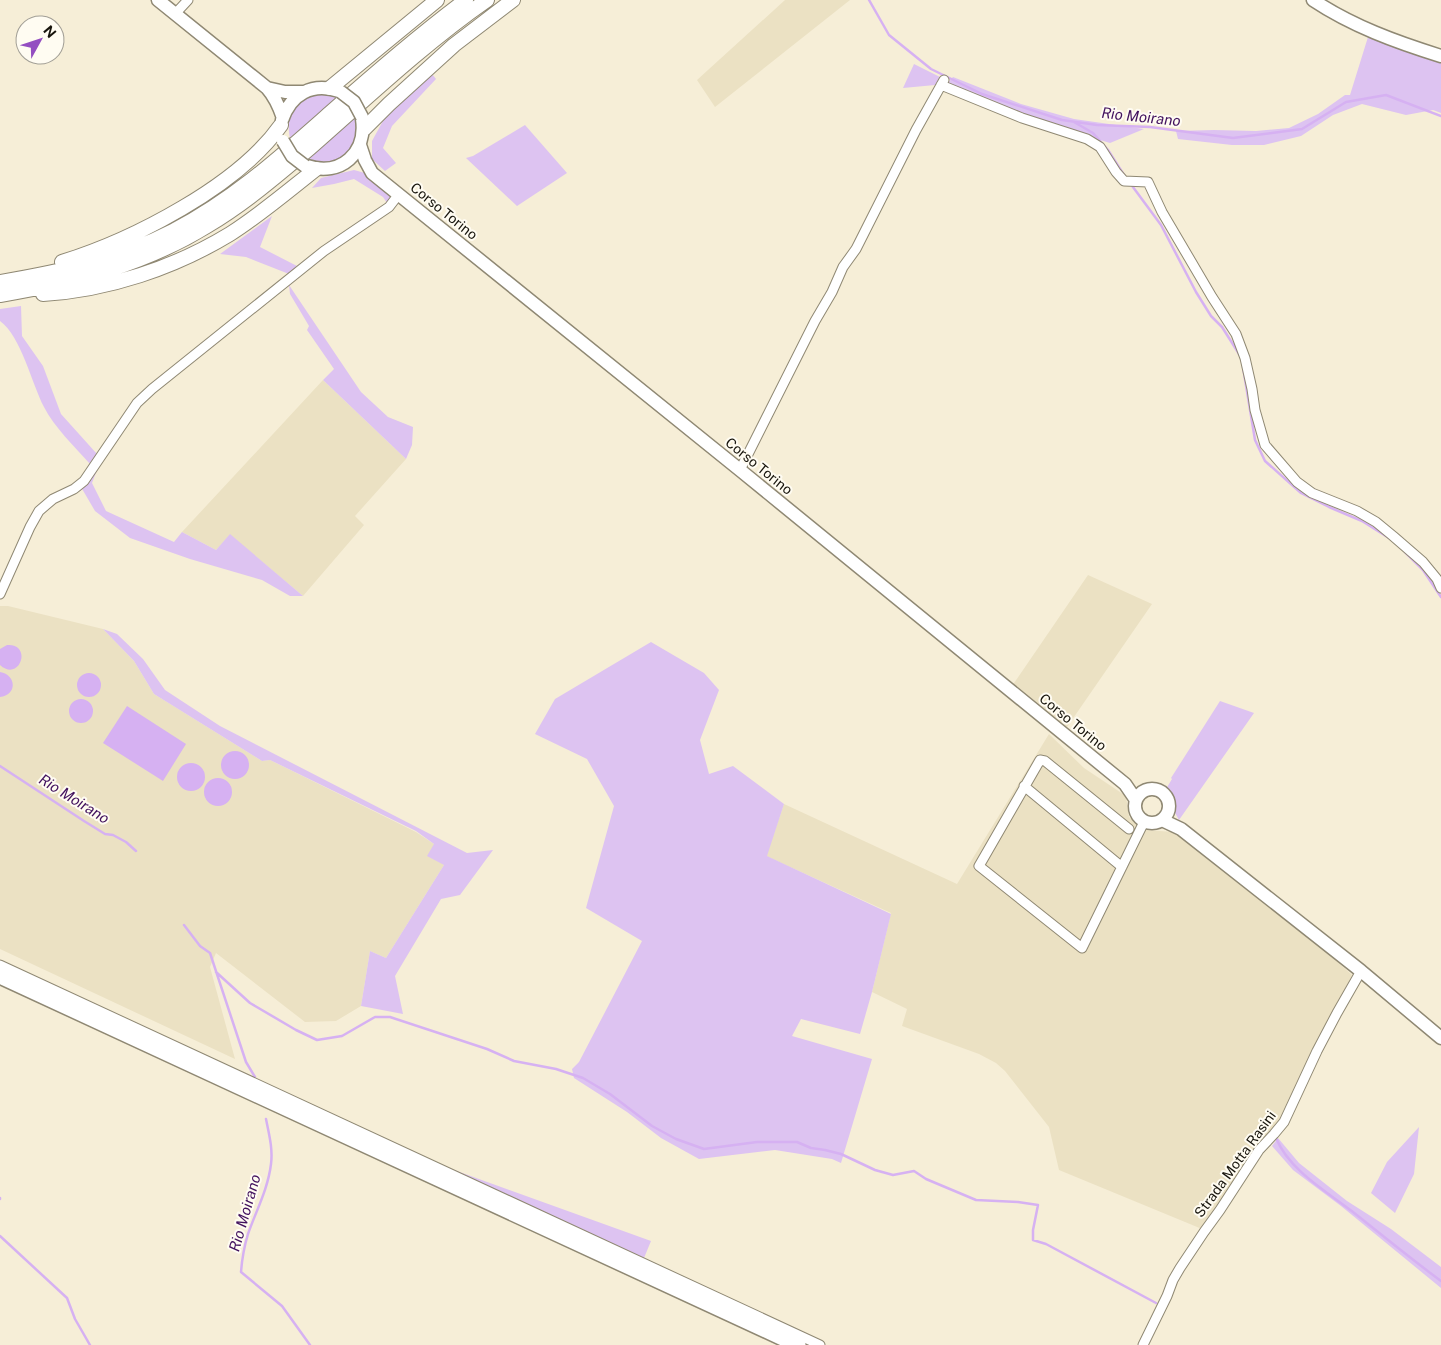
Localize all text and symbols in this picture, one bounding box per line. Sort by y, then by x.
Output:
north arrow [15,15,65,65]
text: N [40,22,60,41]
water label: Rio Moirano [1101,104,1181,129]
street label: Corso Torino [407,179,481,243]
street label: Corso Torino [722,434,796,498]
street label: Corso Torino [1036,690,1110,754]
water label: Rio Moirano [36,770,112,827]
street label: Strada Motta Rasini [1191,1108,1279,1220]
water label: Rio Moirano [225,1172,264,1253]

